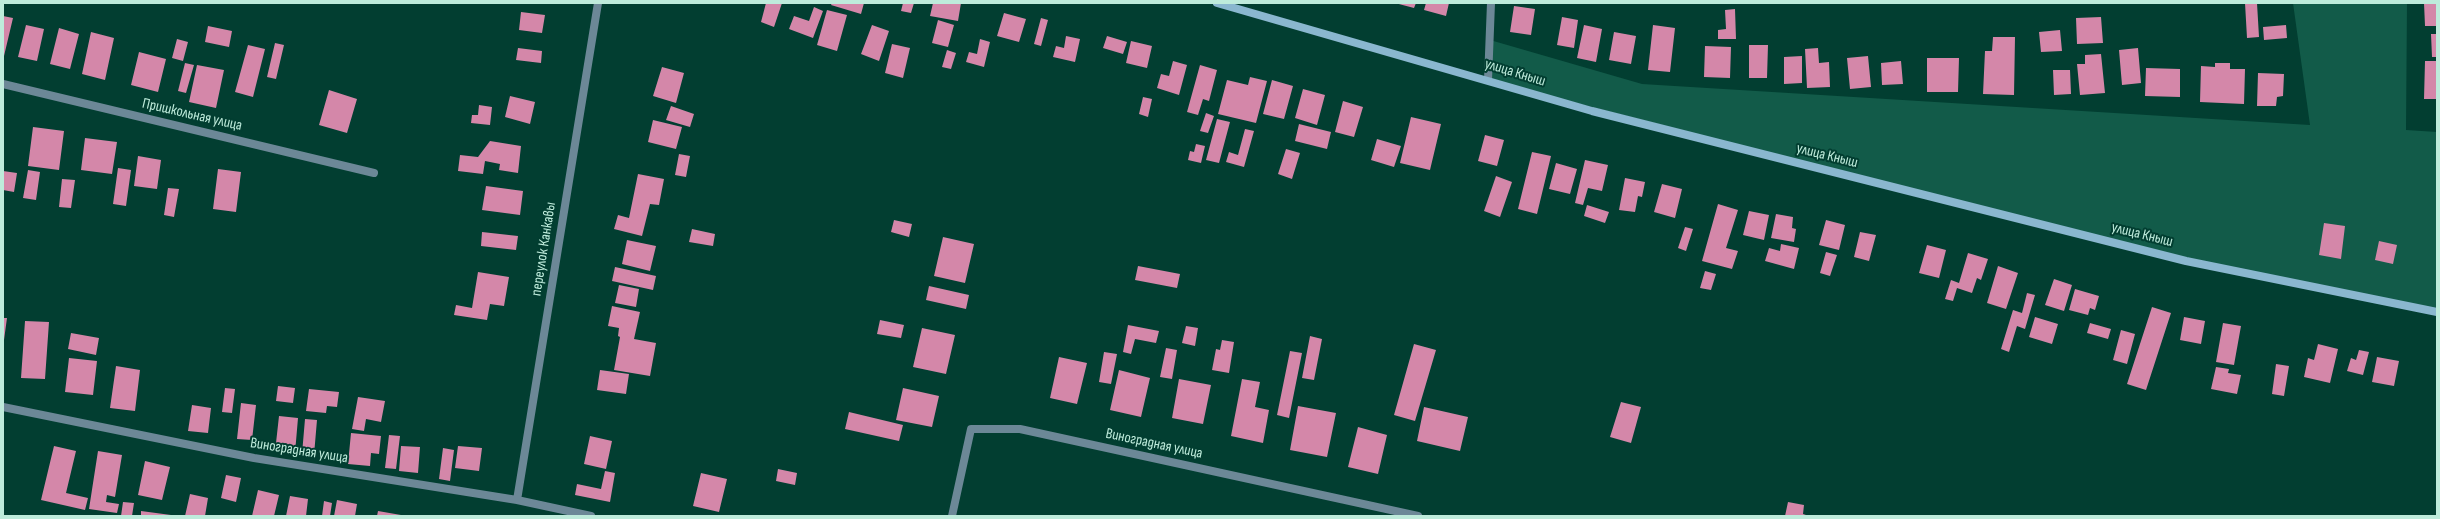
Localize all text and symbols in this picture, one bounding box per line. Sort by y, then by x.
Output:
street label: улица Кныш [1482,55,1548,91]
street label: Пришкольная улица [140,95,244,135]
street label: улица Кныш [1794,140,1860,172]
street label: переулок Канкавы [528,201,560,297]
street label: улица Кныш [2109,219,2175,251]
street label: Виноградная улица [1104,425,1204,463]
street label: Виноградная улица [249,434,349,468]

